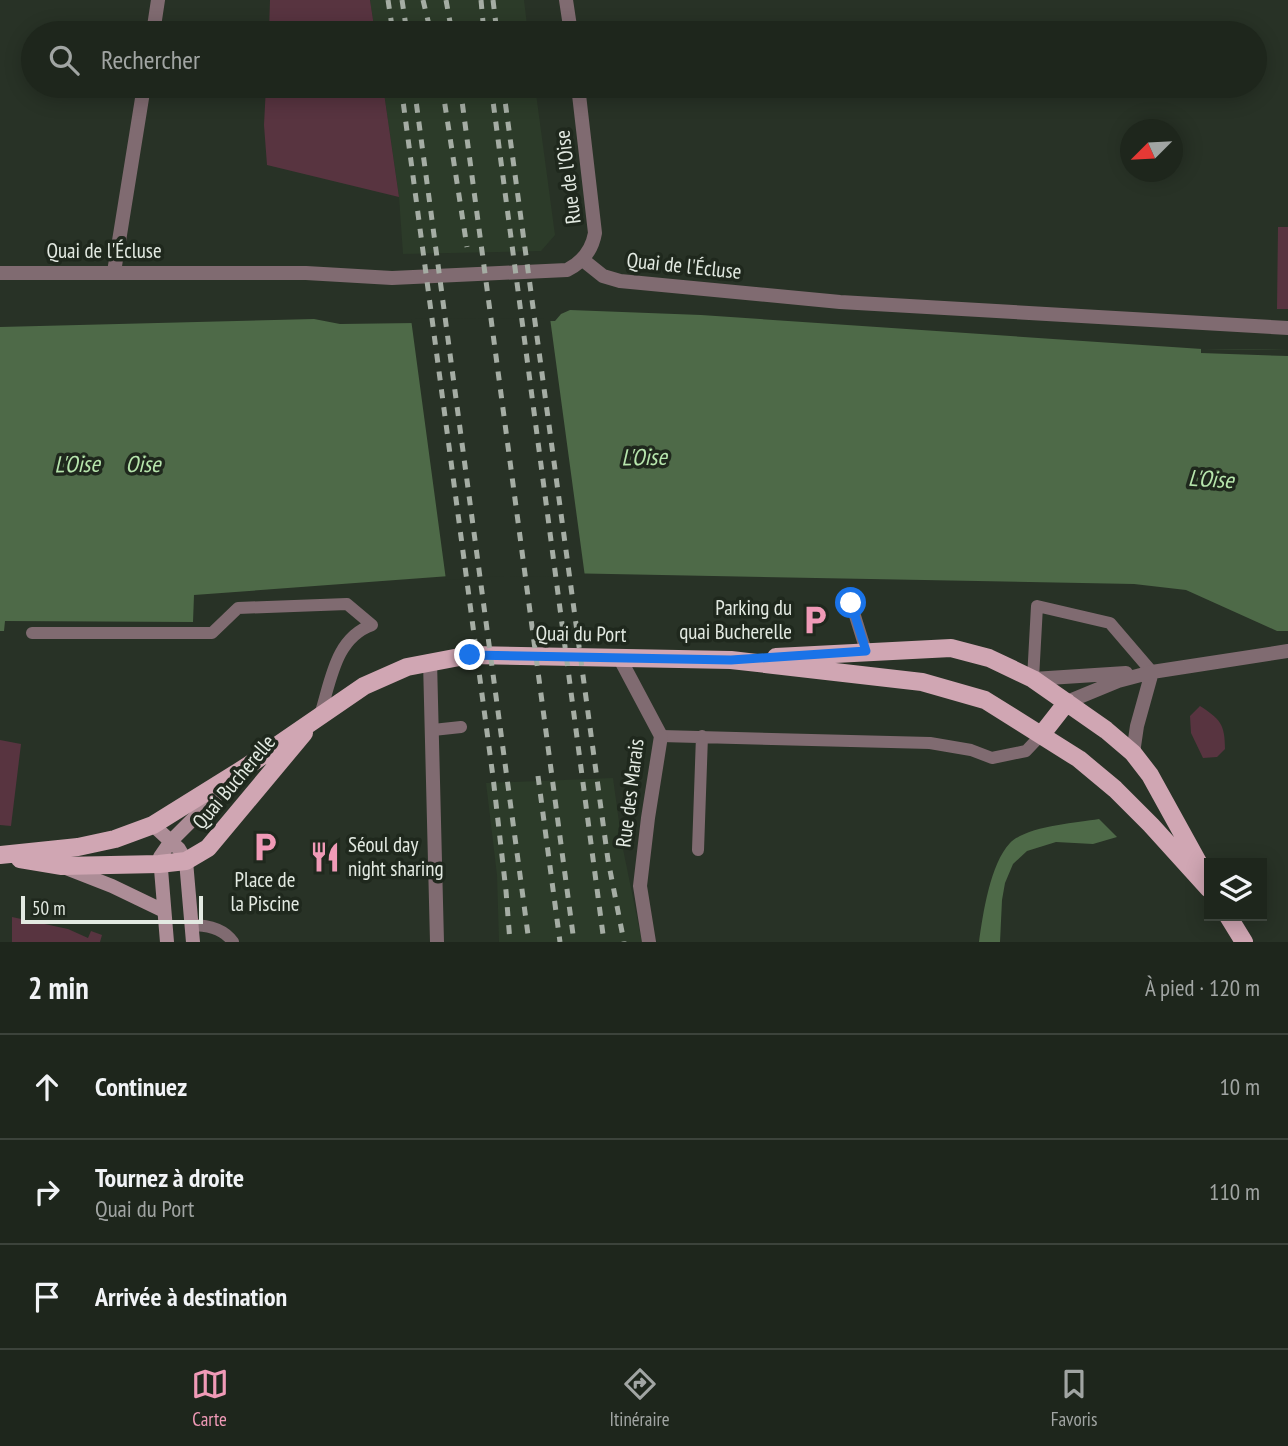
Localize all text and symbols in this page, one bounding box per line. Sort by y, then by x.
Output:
search box [21,21,1267,98]
icon: search [45,41,83,79]
text: Rechercher [101,43,200,76]
north arrow [1120,119,1183,182]
street label: Rue de l'Oise [548,129,587,226]
street label: Quai de l'Écluse [46,237,162,264]
street label: Quai de l'Écluse [625,246,743,285]
water label: L'Oise [621,442,668,471]
water label: L'Oise [54,449,101,478]
water label: Oise [126,449,162,478]
water label: L'Oise [1188,463,1236,494]
route start [835,587,866,618]
place label: Parking du quai Bucherelle [679,594,792,645]
parking icon: Parking du quai Bucherelle [798,603,832,637]
street label: Quai du Port [535,619,627,648]
route end [454,639,485,670]
street label: Quai Bucherelle [186,729,281,835]
street label: Rue des Marais [609,737,650,849]
parking icon: Place de la Piscine [248,830,282,864]
place label: Séoul day night sharing [348,831,444,882]
restaurant icon: Séoul day night sharing [308,840,342,874]
map controls [1204,858,1267,921]
button: layers [1204,858,1267,921]
place label: Place de la Piscine [231,866,299,917]
scale bar [21,893,203,925]
text: 50 m [32,896,66,920]
text: 2 min [28,968,89,1007]
text: À pied · 120 m [1145,973,1260,1002]
icon: ahead [28,1068,66,1106]
text: Continuez [95,1070,187,1103]
text: 10 m [1219,1072,1260,1101]
text: Tournez à droite [95,1161,244,1194]
icon: right [28,1173,66,1211]
text: 110 m [1209,1177,1260,1206]
text: Quai du Port [95,1194,194,1223]
icon: arrive [28,1278,66,1316]
text: Arrivée à destination [95,1280,287,1313]
tab: Carte [191,1365,229,1431]
tab: Itinéraire [610,1365,670,1431]
tab: Favoris [1051,1365,1097,1431]

